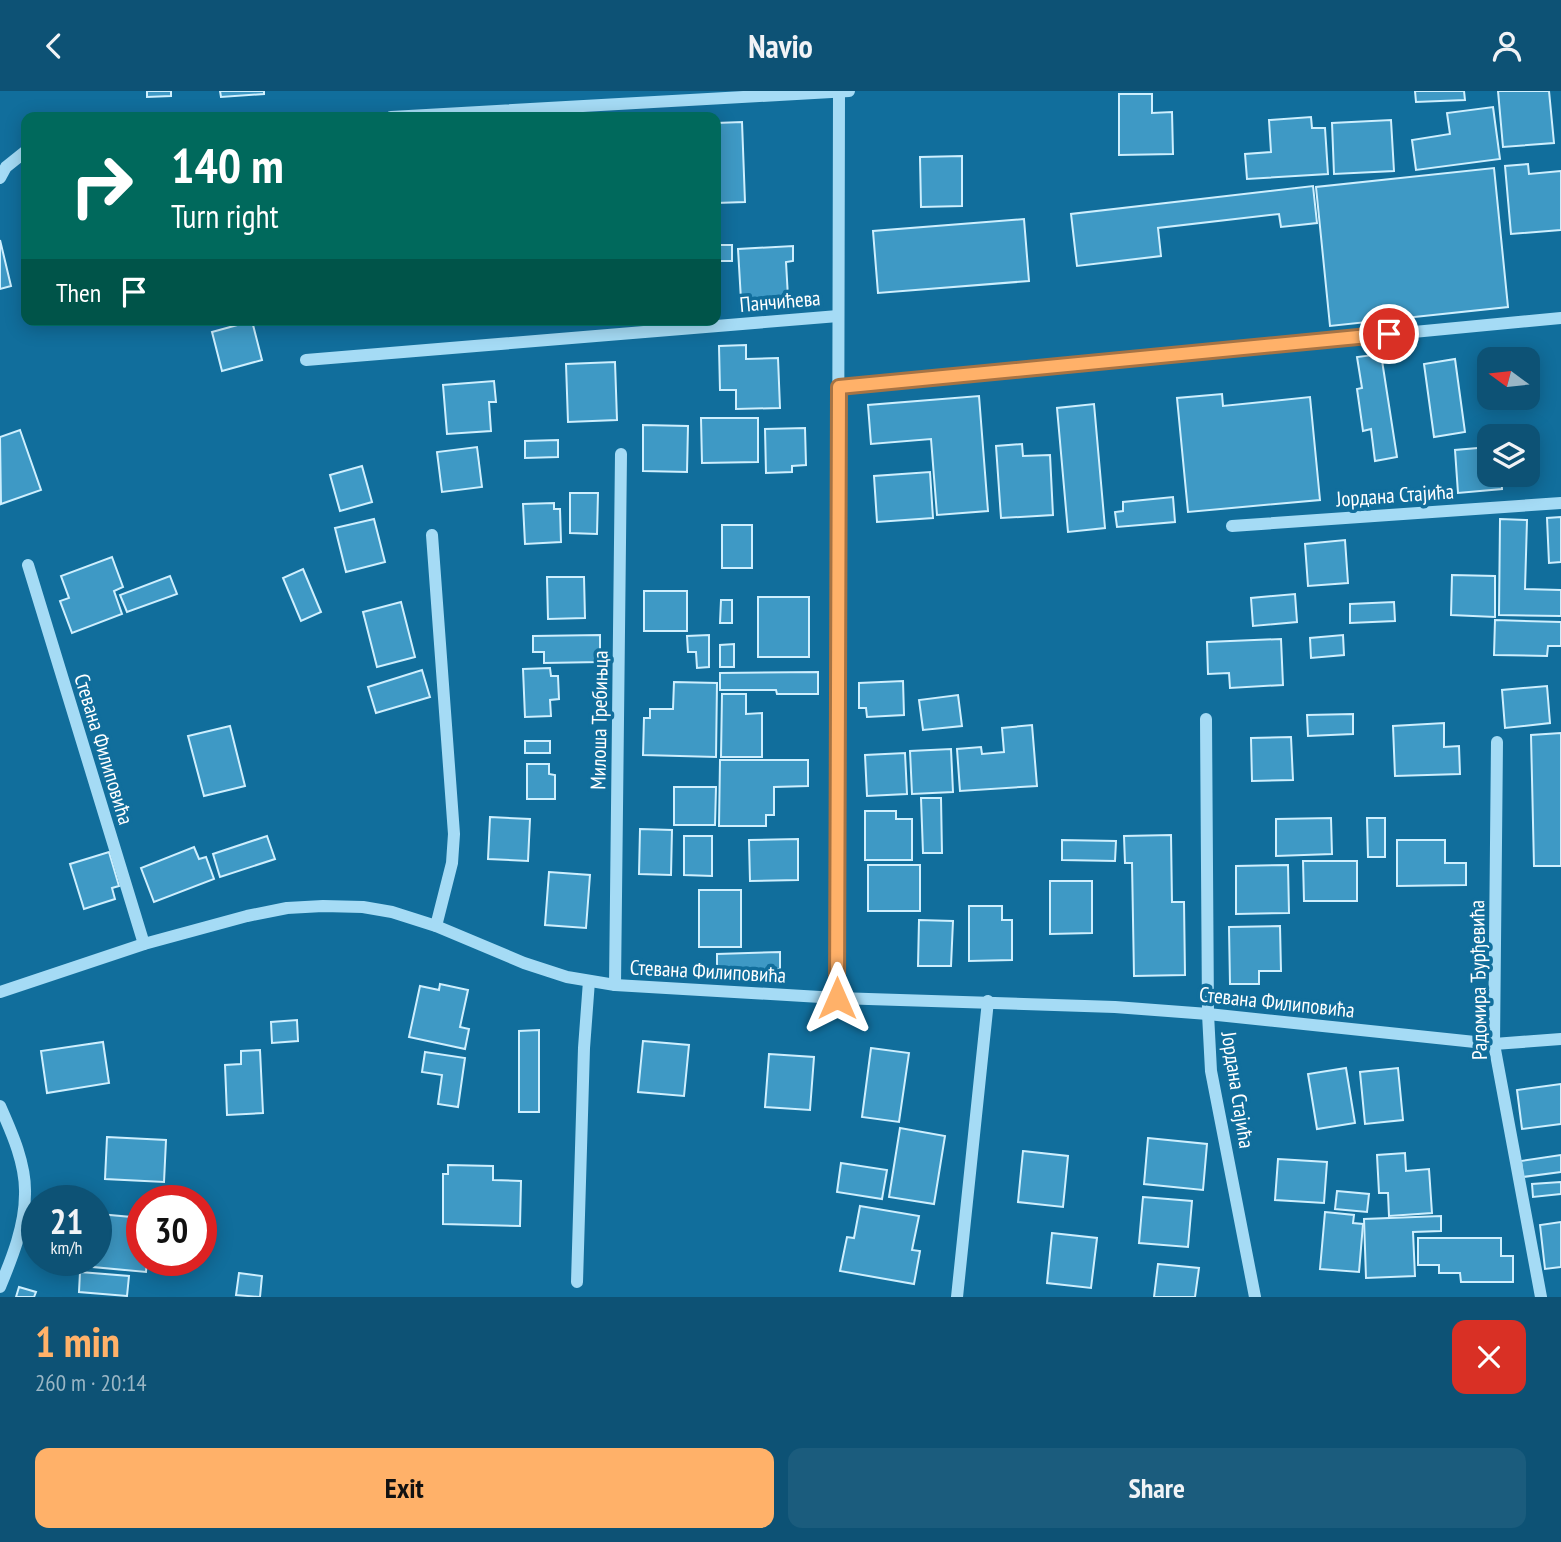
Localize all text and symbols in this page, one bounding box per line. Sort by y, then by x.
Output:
text: Navio [748,25,813,67]
icon: back [35,27,73,65]
icon: person [1488,27,1526,65]
text: 140 m [171,133,284,197]
icon: right [56,140,147,231]
text: Turn right [171,195,279,237]
icon: arrive [115,273,153,311]
text: Then [56,276,101,309]
street label: Панчићева [739,284,821,318]
pin [1359,304,1419,364]
icon: arrive [1370,315,1408,353]
north arrow [1477,347,1540,409]
map controls [1477,347,1540,487]
button: layers [1477,424,1540,487]
street label: Јордана Стајића [1334,477,1455,513]
street label: Милоша Требињца [584,650,614,790]
street label: Стевана Филиповића [68,670,140,828]
street label: Радомира Ђурђевића [1463,900,1493,1060]
street label: Стевана Филиповића [629,953,787,989]
position arrow [800,961,874,1035]
street label: Стевана Филиповића [1198,980,1356,1024]
street label: Јордана Стајића [1215,1029,1261,1150]
speed limit sign: 30 [126,1185,217,1276]
text: 21 [50,1198,83,1244]
text: km/h [51,1236,82,1259]
text: 1 min [35,1314,120,1369]
button: close [1452,1320,1526,1394]
text: 260 m · 20:14 [35,1368,147,1397]
button: Exit [35,1448,774,1528]
button: Share [788,1448,1526,1528]

